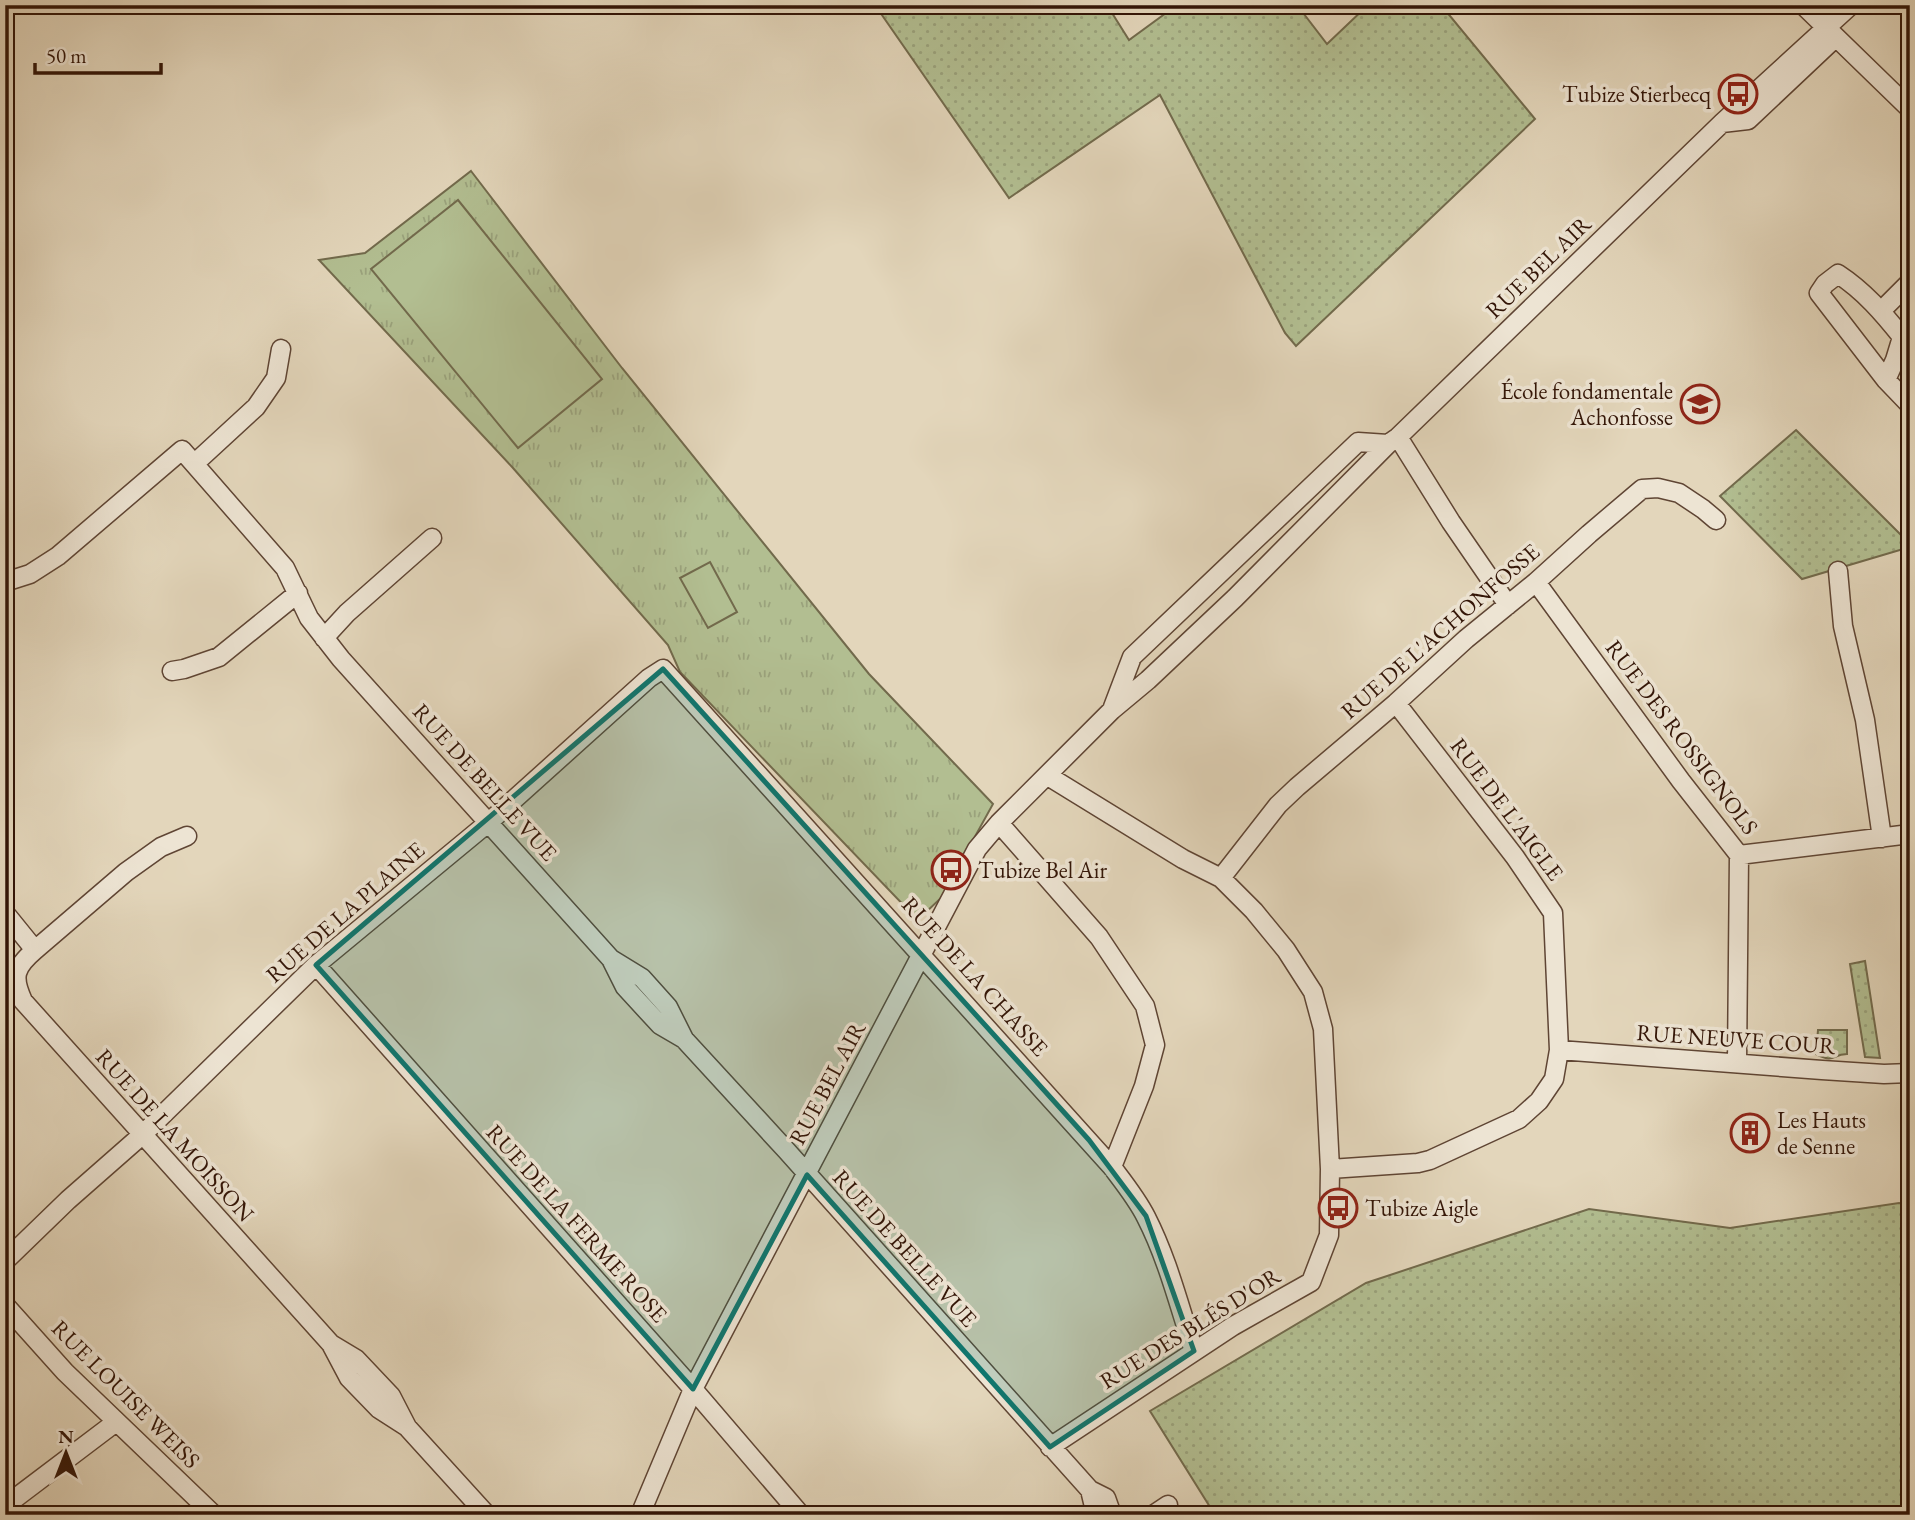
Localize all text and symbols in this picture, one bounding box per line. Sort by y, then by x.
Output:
scale bar [35,32,161,76]
text: 50 m [46,42,87,69]
bus stop icon: Tubize Stierbecq [1717,73,1759,115]
place label: Tubize Stierbecq [1562,79,1711,109]
street label: RUE BEL AIR [1479,209,1598,325]
place label: École fondamentale Achonfosse [1501,376,1673,432]
school or university icon: École fondamentale Achonfosse [1679,383,1721,425]
street label: RUE DE L'ACHONFOSSE [1334,536,1546,725]
street label: RUE DES ROSSIGNOLS [1599,634,1765,840]
street label: RUE DE BELLE VUE [406,697,564,867]
street label: RUE DE L'AIGLE [1444,732,1570,886]
street label: RUE DE LA PLAINE [259,835,431,989]
bus stop icon: Tubize Bel Air [930,849,972,891]
place label: Tubize Bel Air [978,855,1107,885]
street label: RUE DE LA CHASSE [895,890,1055,1062]
street label: RUE BEL AIR [782,1016,872,1150]
street label: RUE NEUVE COUR [1636,1017,1837,1061]
street label: RUE DE LA MOISSON [89,1042,261,1228]
place label: Les Hauts de Senne [1777,1105,1866,1161]
building icon: Les Hauts de Senne [1729,1112,1771,1154]
street label: RUE DE LA FERME ROSE [480,1118,674,1328]
street label: RUE DE BELLE VUE [826,1163,984,1333]
bus stop icon: Tubize Aigle [1317,1187,1359,1229]
place label: Tubize Aigle [1365,1193,1478,1223]
street label: RUE DES BLÉS D'OR [1094,1260,1286,1396]
street label: RUE LOUISE WEISS [45,1313,207,1475]
north arrow [32,1418,102,1488]
text: N [58,1424,74,1449]

